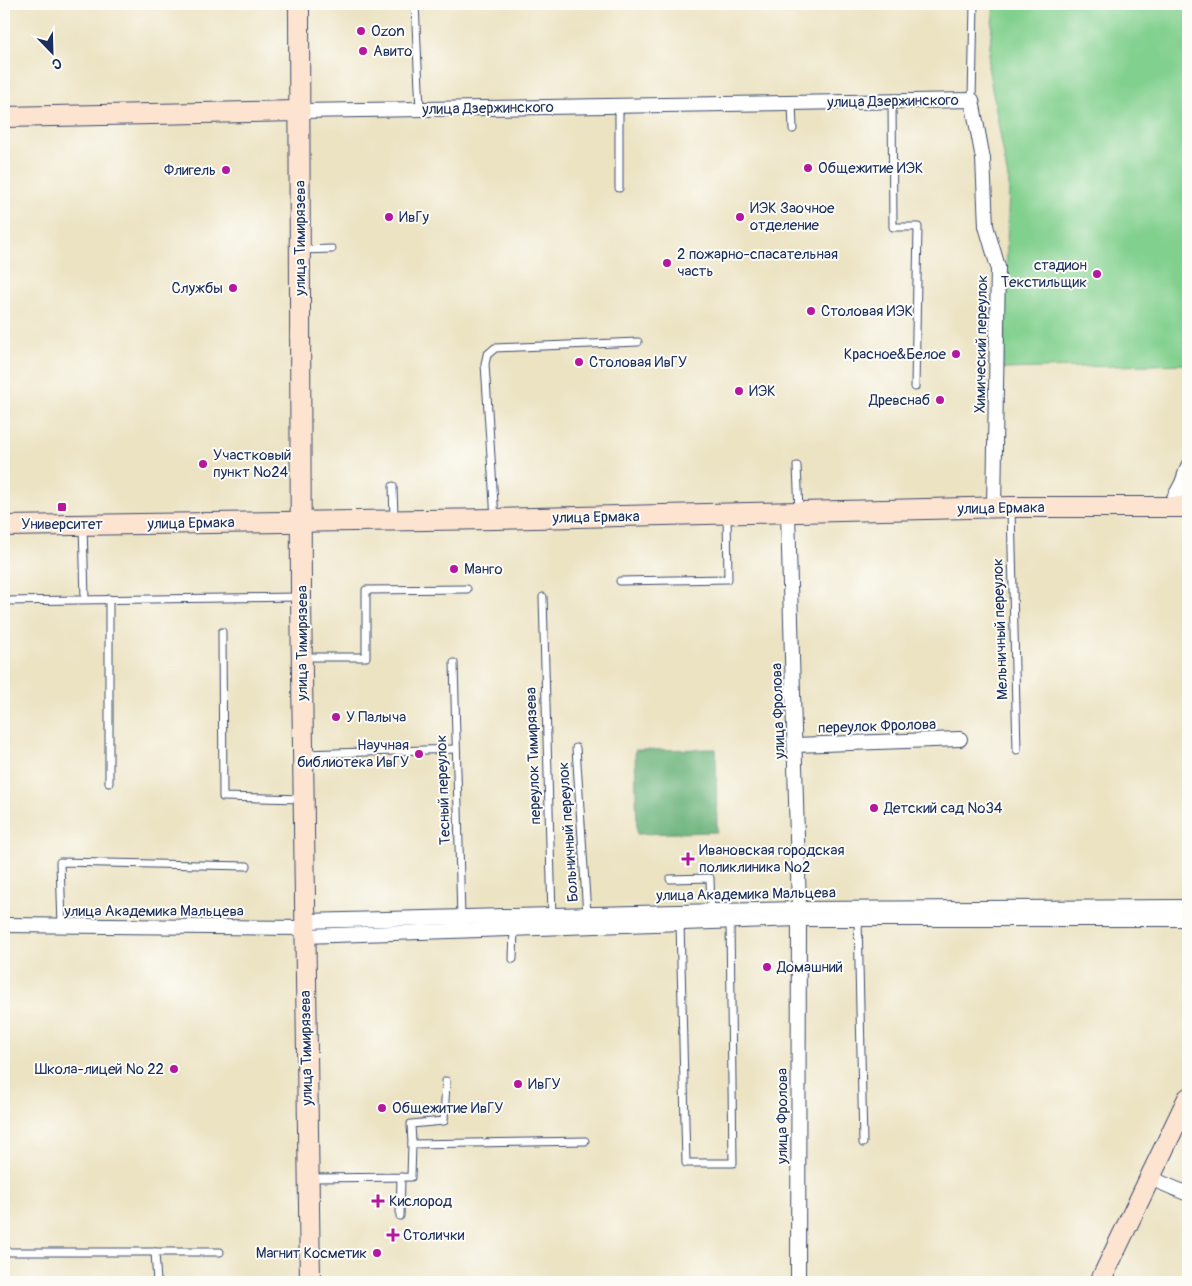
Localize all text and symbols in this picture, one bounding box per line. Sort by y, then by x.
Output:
place label: Ozon [371,22,405,41]
marker: Ozon [355,25,367,37]
north arrow [28,28,78,78]
place label: Авито [373,42,412,61]
marker: Авито [357,45,369,57]
text: С [49,54,64,73]
street label: улица Дзержинского [826,91,959,112]
street label: улица Дзержинского [421,98,554,119]
place label: Общежитие ИЭК [818,159,923,178]
place label: Флигель [164,161,216,180]
marker: Общежитие ИЭК [802,162,814,174]
marker: Флигель [220,164,232,176]
street label: улица Тимирязева [291,180,310,297]
place label: ИЭК Заочное отделение [750,199,835,235]
place label: ИвГу [399,208,430,227]
marker: ИвГу [383,211,395,223]
marker: ИЭК Заочное отделение [734,211,746,223]
place label: 2 пожарно-спасательная часть [677,245,838,281]
place label: стадион Текстильщик [1001,256,1087,292]
marker: 2 пожарно-спасательная часть [661,257,673,269]
marker: стадион Текстильщик [1091,268,1103,280]
street label: Химический переулок [971,274,992,413]
place label: Службы [172,279,223,298]
marker: Службы [227,282,239,294]
place label: Столовая ИЭК [821,302,913,321]
marker: Столовая ИЭК [805,305,817,317]
place label: Красное&Белое [844,345,947,364]
marker: Красное&Белое [950,348,962,360]
place label: Столовая ИвГУ [589,353,687,372]
marker: Столовая ИвГУ [573,356,585,368]
place label: ИЭК [749,382,776,401]
marker: ИЭК [733,385,745,397]
place label: Древснаб [868,391,930,410]
marker: Древснаб [934,394,946,406]
place label: Участковый пункт №24 [213,446,291,482]
marker: Участковый пункт №24 [197,458,209,470]
street label: улица Ермака [956,498,1045,519]
marker: Университет [56,501,68,513]
street label: улица Ермака [551,507,640,528]
street label: улица Ермака [146,513,235,534]
place label: Университет [21,515,103,534]
street label: Мельничный переулок [989,557,1012,700]
place label: Манго [464,560,502,579]
marker: Манго [448,563,460,575]
street label: улица Тимирязева [293,585,312,702]
street label: улица Фролова [767,663,790,760]
street label: переулок Тимирязева [522,687,545,825]
place label: У Палыча [346,708,406,727]
marker: У Палыча [330,711,342,723]
street label: переулок Фролова [818,715,937,738]
street label: Тесный переулок [432,734,455,846]
place label: Научная библиотека ИвГУ [297,736,409,772]
marker: Научная библиотека ИвГУ [413,748,425,760]
street label: Больничный переулок [554,761,583,903]
place label: Детский сад №34 [883,799,1003,818]
marker: Детский сад №34 [868,802,880,814]
place label: Ивановская городская поликлиника №2 [699,841,845,877]
marker: Ивановская городская поликлиника №2 [681,852,695,866]
street label: улица Академика Мальцева [655,883,836,906]
street label: улица Академика Мальцева [63,902,244,921]
place label: Домашний [776,958,843,977]
marker: Домашний [761,961,773,973]
street label: улица Тимирязева [296,990,317,1107]
place label: Школа-лицей № 22 [35,1060,164,1079]
marker: Школа-лицей № 22 [168,1063,180,1075]
street label: улица Фролова [773,1068,792,1165]
place label: ИвГУ [528,1075,561,1094]
marker: ИвГУ [512,1078,524,1090]
place label: Общежитие ИвГУ [392,1099,503,1118]
marker: Общежитие ИвГУ [376,1102,388,1114]
place label: Кислород [389,1192,452,1211]
marker: Кислород [371,1194,385,1208]
place label: Столички [403,1226,465,1245]
marker: Столички [387,1229,399,1241]
place label: Магнит Косметик [256,1244,367,1263]
marker: Магнит Косметик [371,1247,383,1259]

